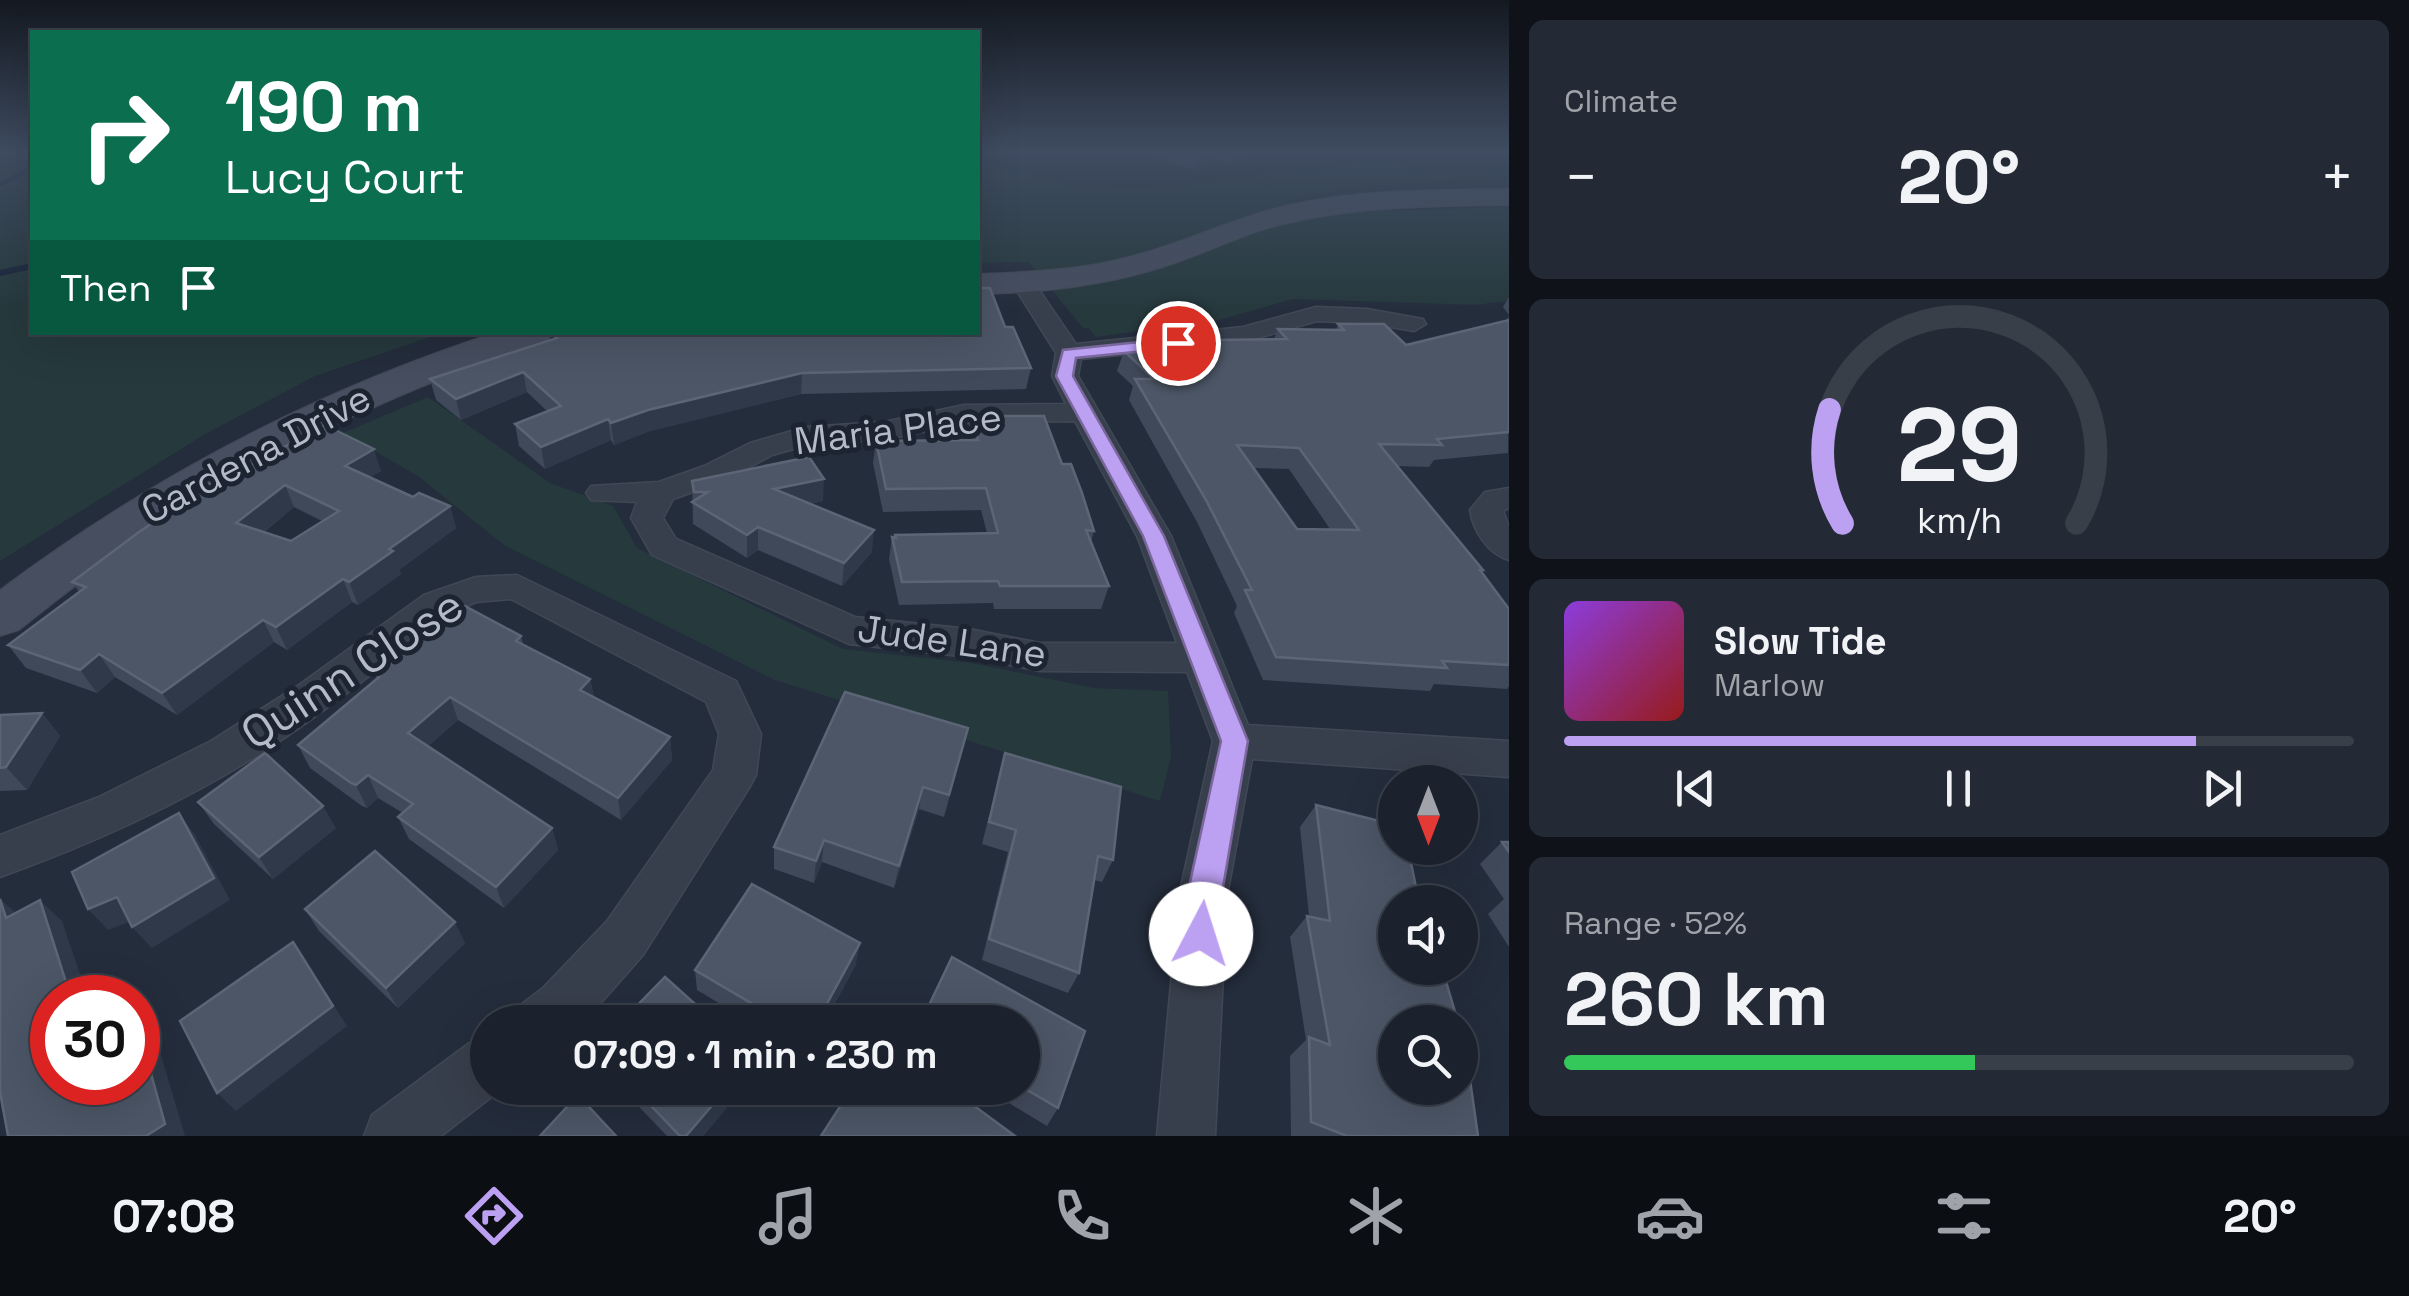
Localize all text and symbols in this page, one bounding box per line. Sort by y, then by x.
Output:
text: 190 m [225,62,423,151]
icon: right [60,70,190,200]
text: Climate [1564,81,1678,121]
text: 20° [1898,129,2020,225]
text: − [1564,142,1598,212]
text: + [2320,142,2354,212]
text: Lucy Court [225,149,465,206]
icon: arrive [171,260,226,315]
text: Then [60,264,151,312]
pin [1136,301,1221,386]
icon: arrive [1151,316,1206,371]
street label: Cardena Drive [133,373,379,535]
text: 29 [1896,379,2022,511]
street label: Maria Place [792,392,1004,466]
text: km/h [1916,498,2002,543]
street label: Quinn Close [230,576,474,762]
street label: Jude Lane [855,604,1049,678]
text: Slow Tide [1714,617,1887,665]
text: Marlow [1714,665,1825,705]
icon: previous [1668,761,1723,816]
icon: pause [1931,761,1986,816]
icon: next [2195,761,2250,816]
north arrow [1378,765,1478,865]
map controls [1378,765,1478,1105]
position arrow [1149,882,1253,986]
button: sound [1378,885,1478,985]
text: Range · 52% [1564,903,1747,943]
text: 260 km [1564,951,1829,1047]
speed limit sign: 30 [30,975,160,1105]
button: search [1378,1005,1478,1105]
text: 07:09 · 1 min · 230 m [573,1031,937,1079]
icon: directions [459,1181,529,1251]
icon: music [753,1181,823,1251]
icon: phone [1047,1181,1117,1251]
icon: climate [1341,1181,1411,1251]
icon: car [1635,1181,1705,1251]
icon: filters [1929,1181,1999,1251]
text: 07:08 [112,1188,235,1245]
text: 20° [2223,1188,2297,1245]

